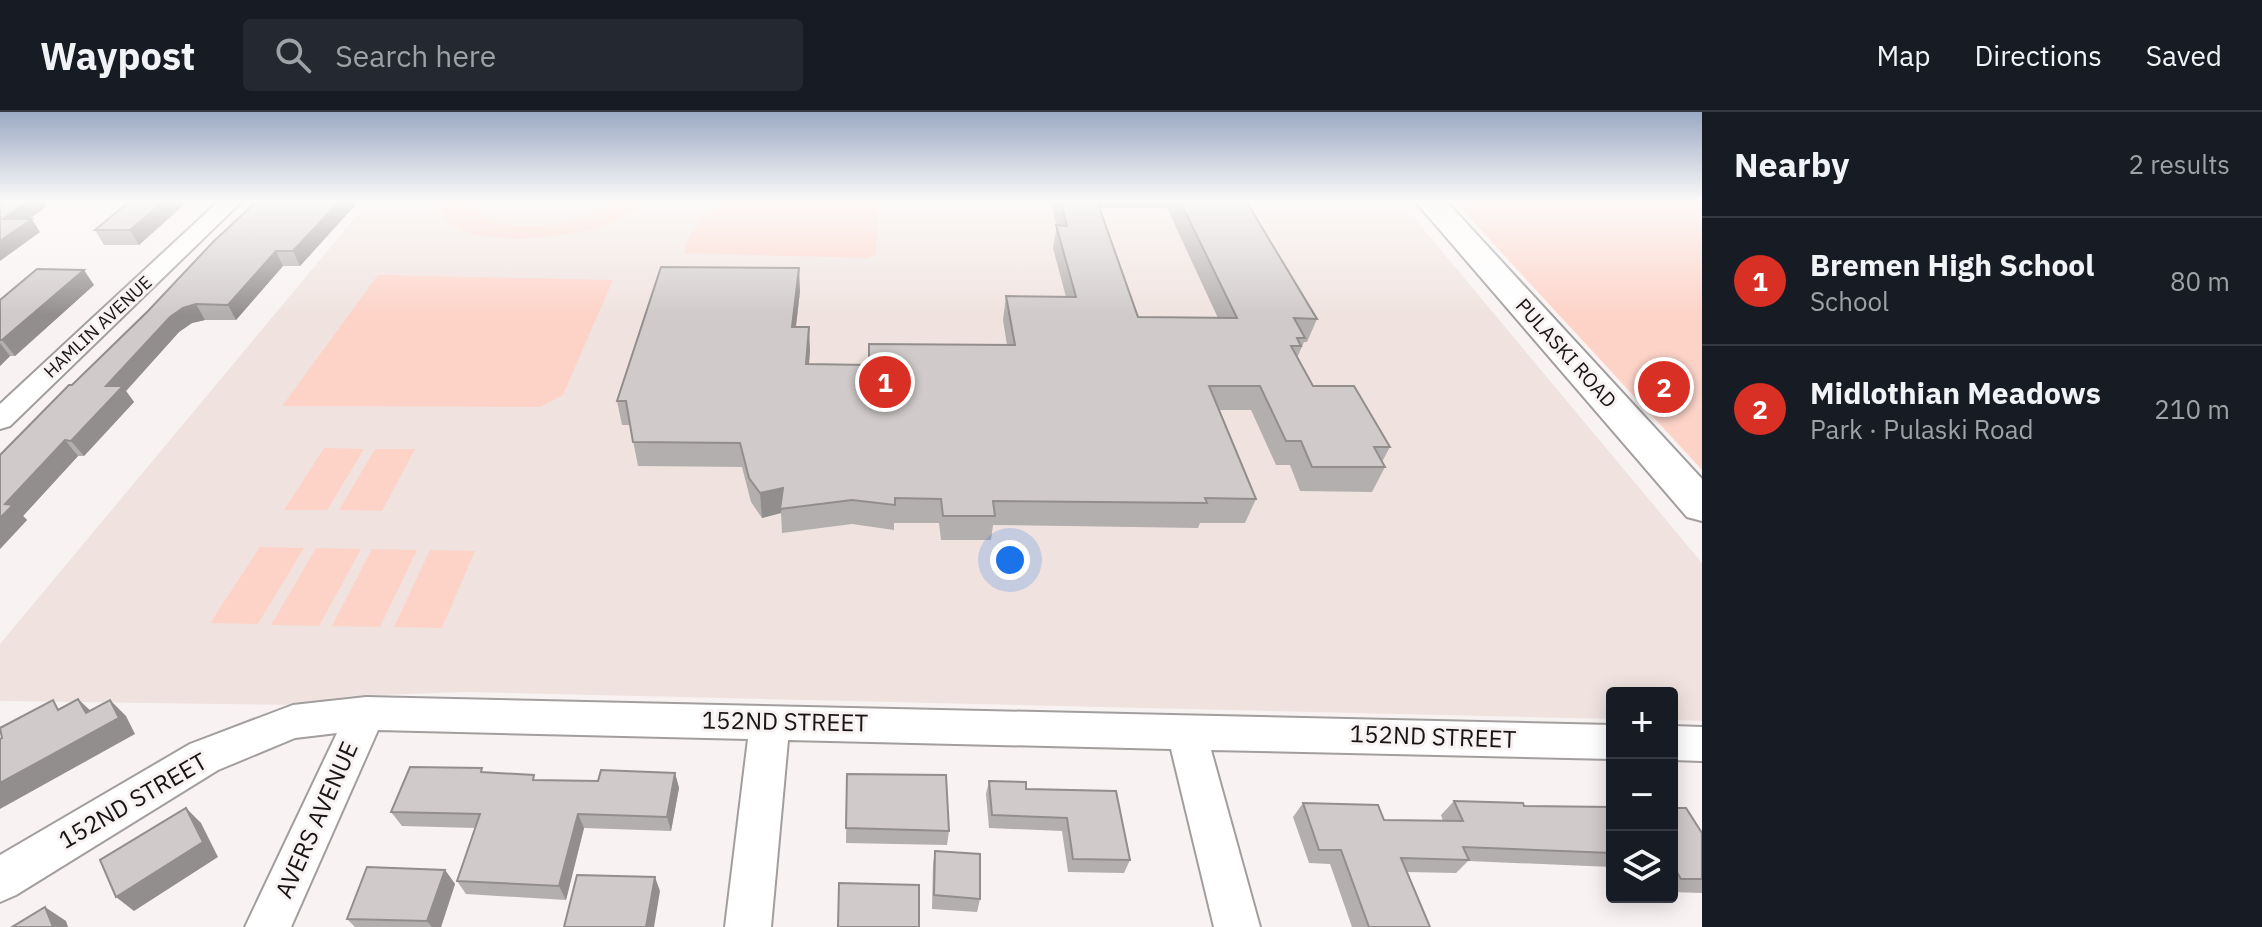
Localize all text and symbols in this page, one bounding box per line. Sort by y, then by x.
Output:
search box [243,19,803,91]
text: Waypost [40,31,195,80]
icon: search [271,33,315,77]
text: Search here [335,36,496,75]
text: Map [1876,37,1930,74]
text: Directions [1974,37,2102,74]
text: Saved [2146,37,2222,74]
text: Nearby [1734,142,1849,186]
text: 2 results [2128,147,2230,181]
text: Bremen High School [1810,245,2094,284]
text: 1 [1752,264,1768,298]
text: 80 m [2170,264,2230,298]
street label: HAMLIN AVENUE [39,271,157,383]
text: School [1810,284,1889,318]
street label: PULASKI ROAD [1510,292,1623,413]
pin: 1 [859,352,911,412]
pin: 2 [1638,357,1690,417]
text: Midlothian Meadows [1810,373,2101,412]
text: 2 [1752,392,1768,426]
text: 210 m [2154,392,2230,426]
text: Park · Pulaski Road [1810,412,2034,446]
your location [990,540,1030,580]
map controls [1606,687,1678,903]
button: + [1606,687,1678,759]
street label: 152ND STREET [702,704,869,738]
street label: 152ND STREET [1349,717,1517,755]
street label: AVERS AVENUE [267,736,365,903]
street label: 152ND STREET [52,745,213,856]
button: − [1606,759,1678,831]
button: layers [1606,831,1678,903]

